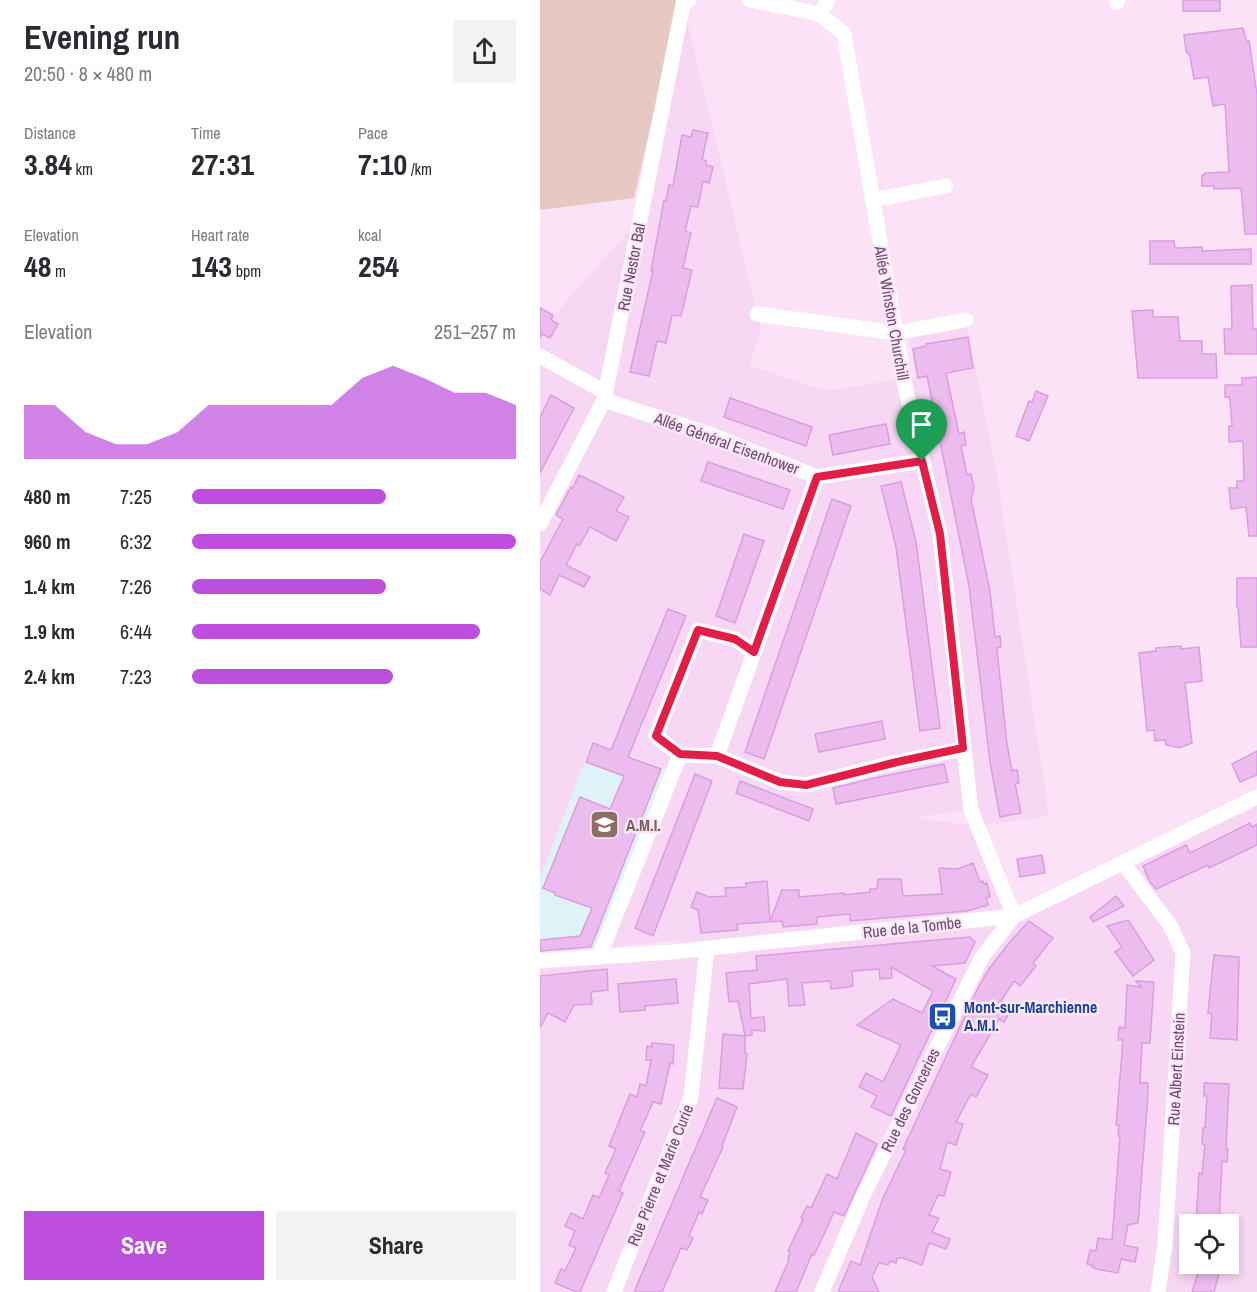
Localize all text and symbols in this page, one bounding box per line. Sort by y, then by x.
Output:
text: Evening run [24,15,180,59]
button: share [453,20,516,83]
text: 20:50 · 8 × 480 m [24,60,152,87]
text: Distance [24,122,76,144]
text: Time [191,122,221,144]
text: Pace [358,122,388,144]
text: 3.84 [24,144,72,184]
text: 27:31 [191,144,254,184]
text: 7:10 [358,144,407,184]
text: km [72,158,93,180]
text: /km [407,158,432,180]
street label: Rue Nestor Bal [612,221,650,313]
text: Elevation [24,224,79,246]
text: Heart rate [191,224,249,246]
text: kcal [358,224,381,246]
street label: Allée Winston Churchill [869,243,915,382]
text: 48 [24,246,51,286]
text: 143 [191,246,232,286]
text: 254 [358,246,399,286]
text: m [51,260,66,282]
text: bpm [232,260,261,282]
text: Elevation [24,318,92,345]
text: 251–257 m [434,318,516,345]
pin [896,399,947,461]
street label: Allée Général Eisenhower [651,406,803,480]
icon: arrive [905,408,938,441]
text: 480 m [24,483,71,510]
text: 7:25 [120,483,152,510]
text: 960 m [24,528,71,555]
text: 6:32 [120,528,152,555]
text: 1.4 km [24,573,75,600]
text: 7:26 [120,573,152,600]
text: 1.9 km [24,618,75,645]
text: 6:44 [120,618,152,645]
text: 2.4 km [24,663,75,690]
text: 7:23 [120,663,152,690]
school or university icon: A.M.I. [589,809,621,841]
place label: A.M.I. [626,814,661,836]
street label: Rue de la Tombe [862,911,962,943]
place label: Mont-sur-Marchienne A.M.I. [964,996,1097,1036]
bus stop icon: Mont-sur-Marchienne A.M.I. [927,1000,959,1032]
street label: Rue Albert Einstein [1162,1012,1190,1126]
street label: Rue des Gonceries [875,1044,945,1156]
street label: Rue Pierre et Marie Curie [622,1101,698,1249]
button: Save [24,1211,264,1280]
button: Share [276,1211,516,1280]
map controls [1179,1214,1239,1274]
button: locate [1179,1214,1239,1274]

